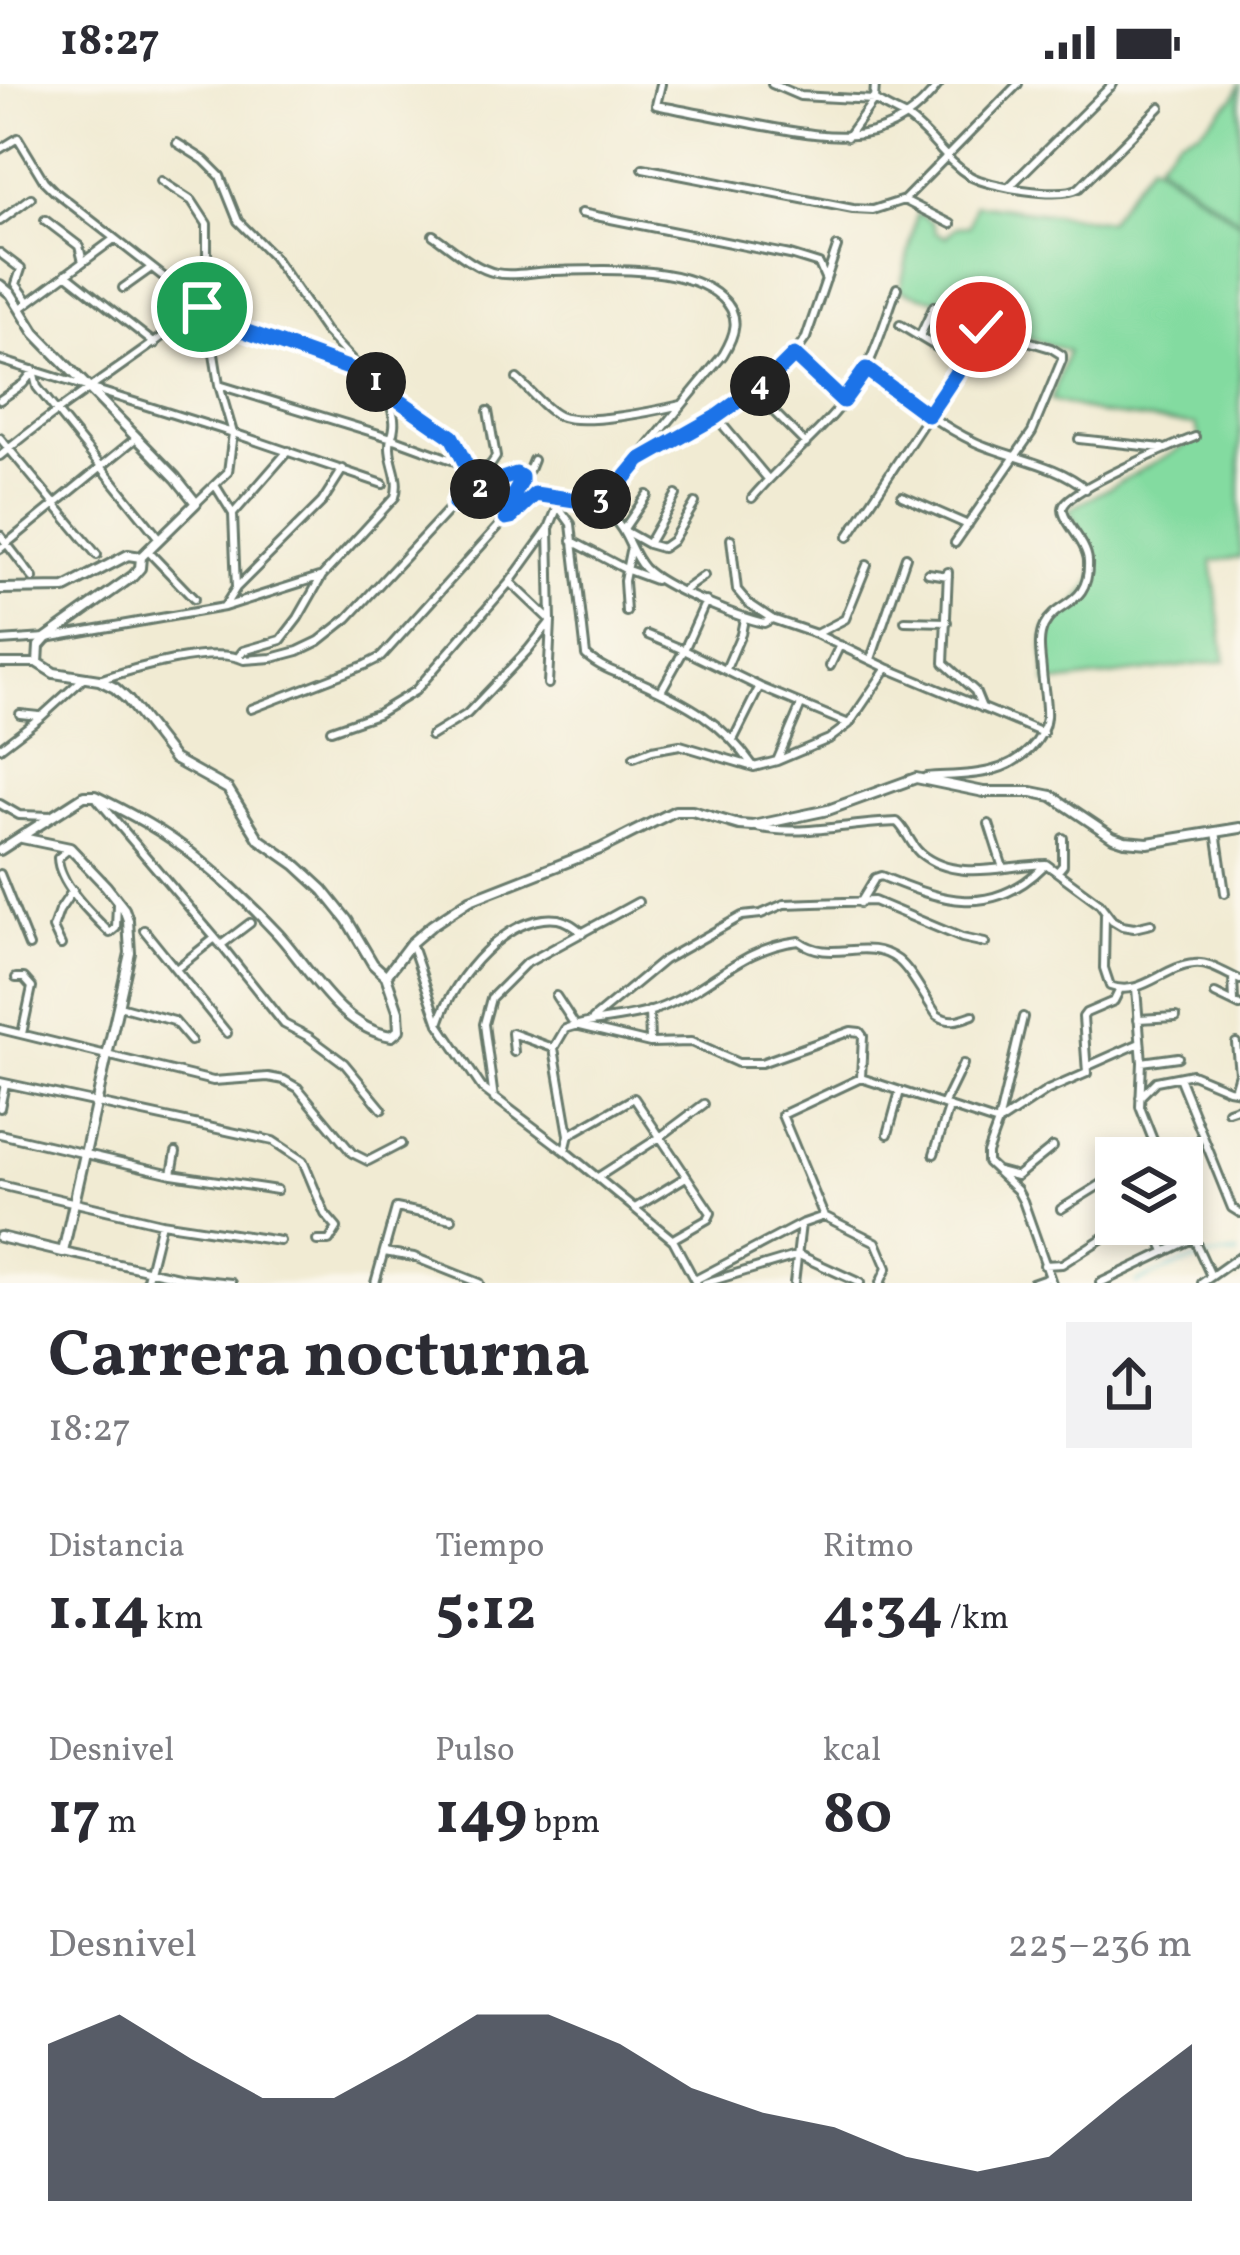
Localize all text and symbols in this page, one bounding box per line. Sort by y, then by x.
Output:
text: 18:27 [60,11,160,74]
pin [151,256,253,358]
icon: arrive [169,274,235,340]
pin [930,276,1032,378]
icon: check [948,294,1014,360]
pin: 1 [346,352,406,412]
pin: 4 [730,356,790,416]
text: 1 [369,359,383,405]
text: 4 [750,363,770,409]
pin: 2 [450,459,510,519]
text: 2 [471,466,489,512]
pin: 3 [571,469,631,529]
text: 3 [593,476,609,522]
map controls [1095,1137,1203,1245]
button: layers [1095,1137,1203,1245]
text: Carrera nocturna [48,1312,590,1404]
button: share [1066,1322,1192,1448]
text: 18:27 [48,1403,131,1457]
text: Distancia [48,1525,185,1571]
text: Tiempo [435,1525,544,1571]
text: Ritmo [823,1525,914,1571]
text: 1.14 [48,1571,150,1654]
text: 5:12 [435,1571,537,1654]
text: 4:34 [823,1571,943,1654]
text: km [150,1597,203,1643]
text: /km [943,1597,1009,1643]
text: Desnivel [48,1729,174,1775]
text: Pulso [435,1729,515,1775]
text: kcal [823,1729,881,1775]
text: 17 [48,1775,101,1858]
text: 149 [435,1775,527,1858]
text: 80 [823,1775,892,1858]
text: m [101,1801,137,1847]
text: bpm [527,1801,600,1847]
text: Desnivel [48,1919,197,1973]
text: 225–236 m [1007,1919,1192,1973]

